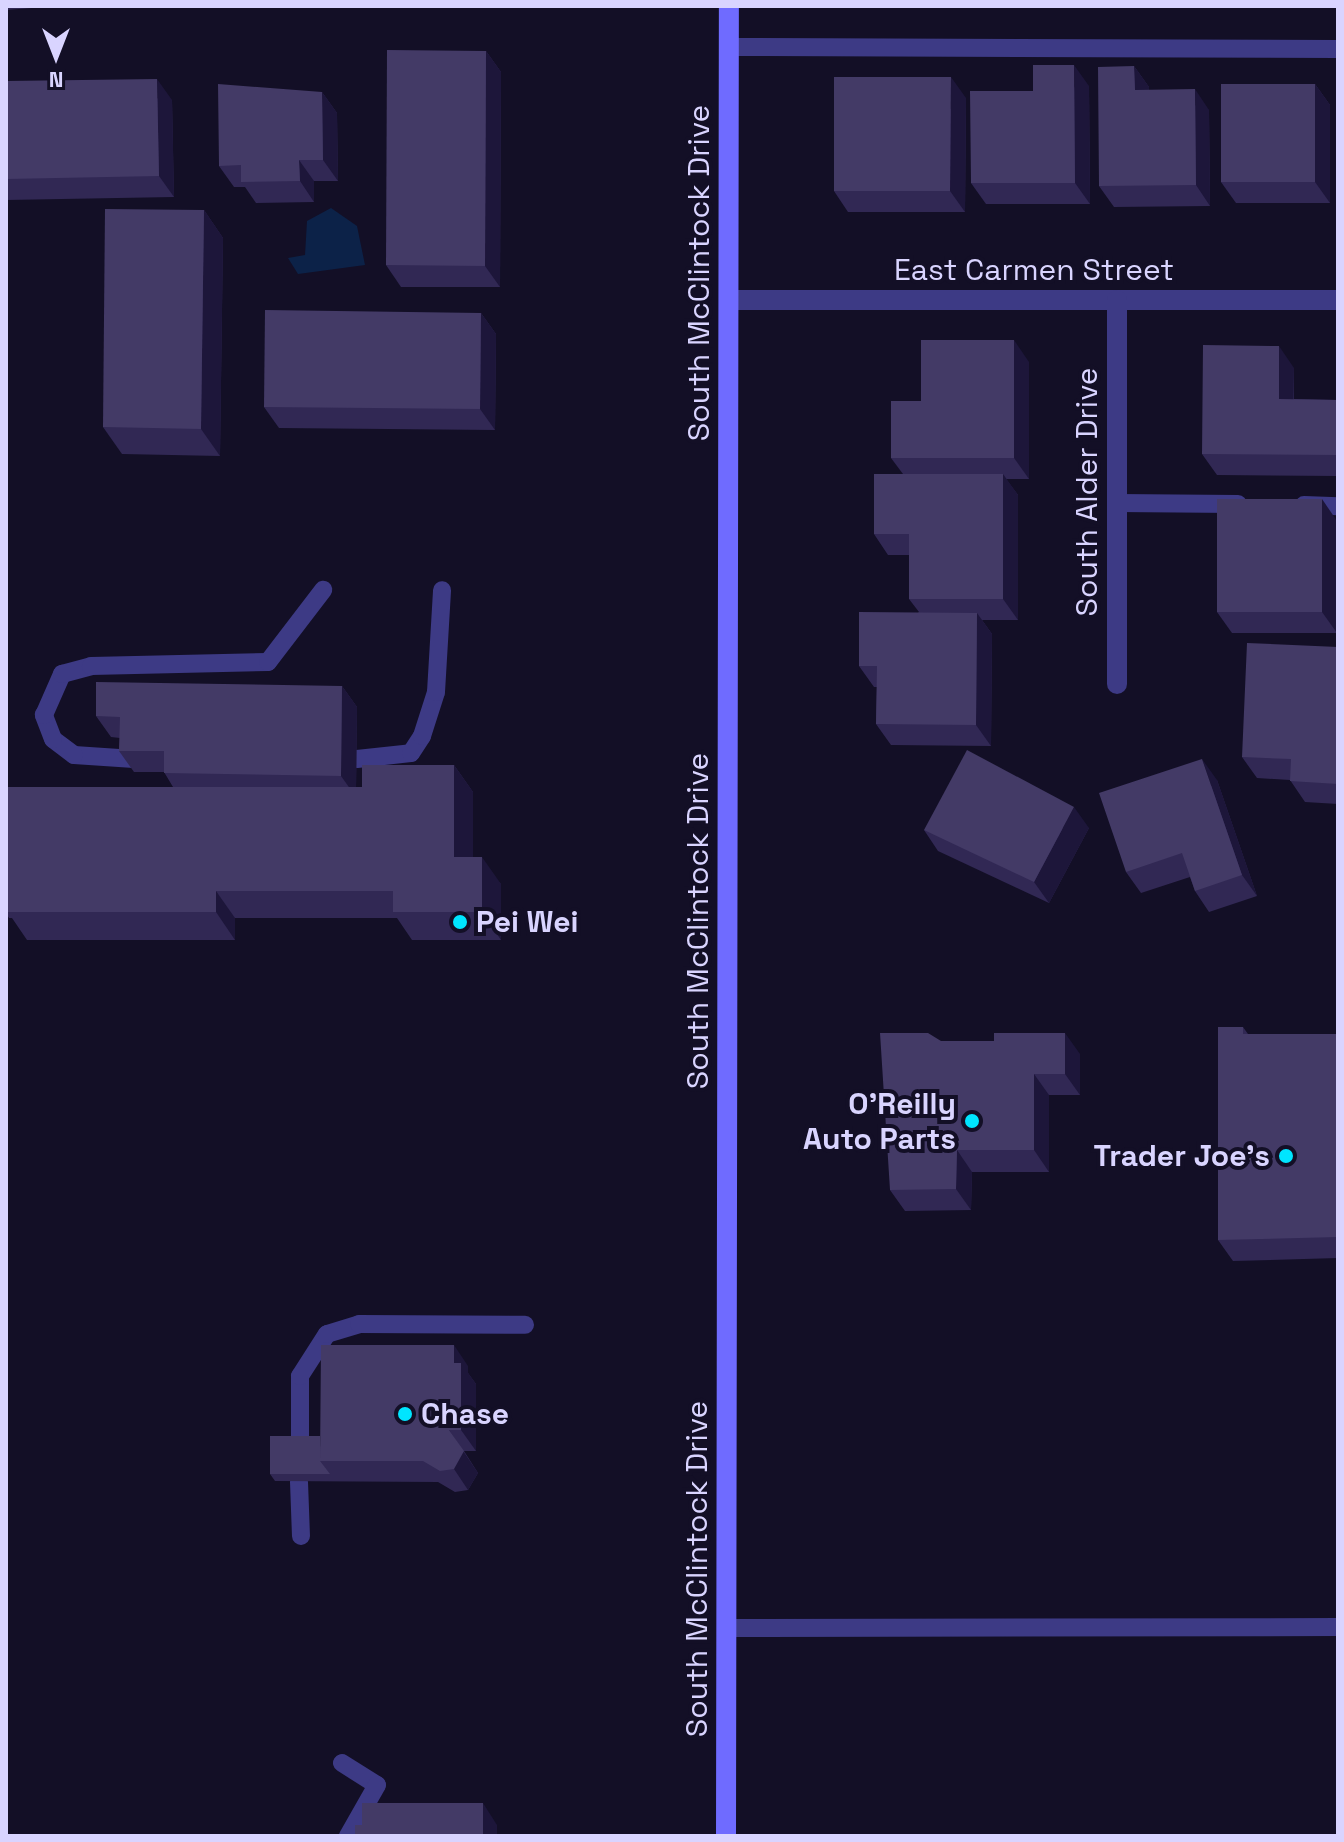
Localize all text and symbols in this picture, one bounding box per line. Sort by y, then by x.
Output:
north arrow [16,16,96,96]
text: N [49,66,63,94]
street label: South McClintock Drive [681,105,717,441]
street label: East Carmen Street [894,252,1174,288]
street label: South Alder Drive [1069,367,1105,617]
street label: South McClintock Drive [680,753,716,1089]
place label: Pei Wei [476,904,579,940]
marker: Pei Wei [451,913,469,931]
place label: O'Reilly Auto Parts [803,1086,956,1156]
marker: O'Reilly Auto Parts [963,1112,981,1130]
place label: Trader Joe's [1094,1138,1270,1174]
marker: Trader Joe's [1277,1147,1295,1165]
place label: Chase [421,1396,509,1432]
street label: South McClintock Drive [679,1401,715,1737]
marker: Chase [396,1405,414,1423]

